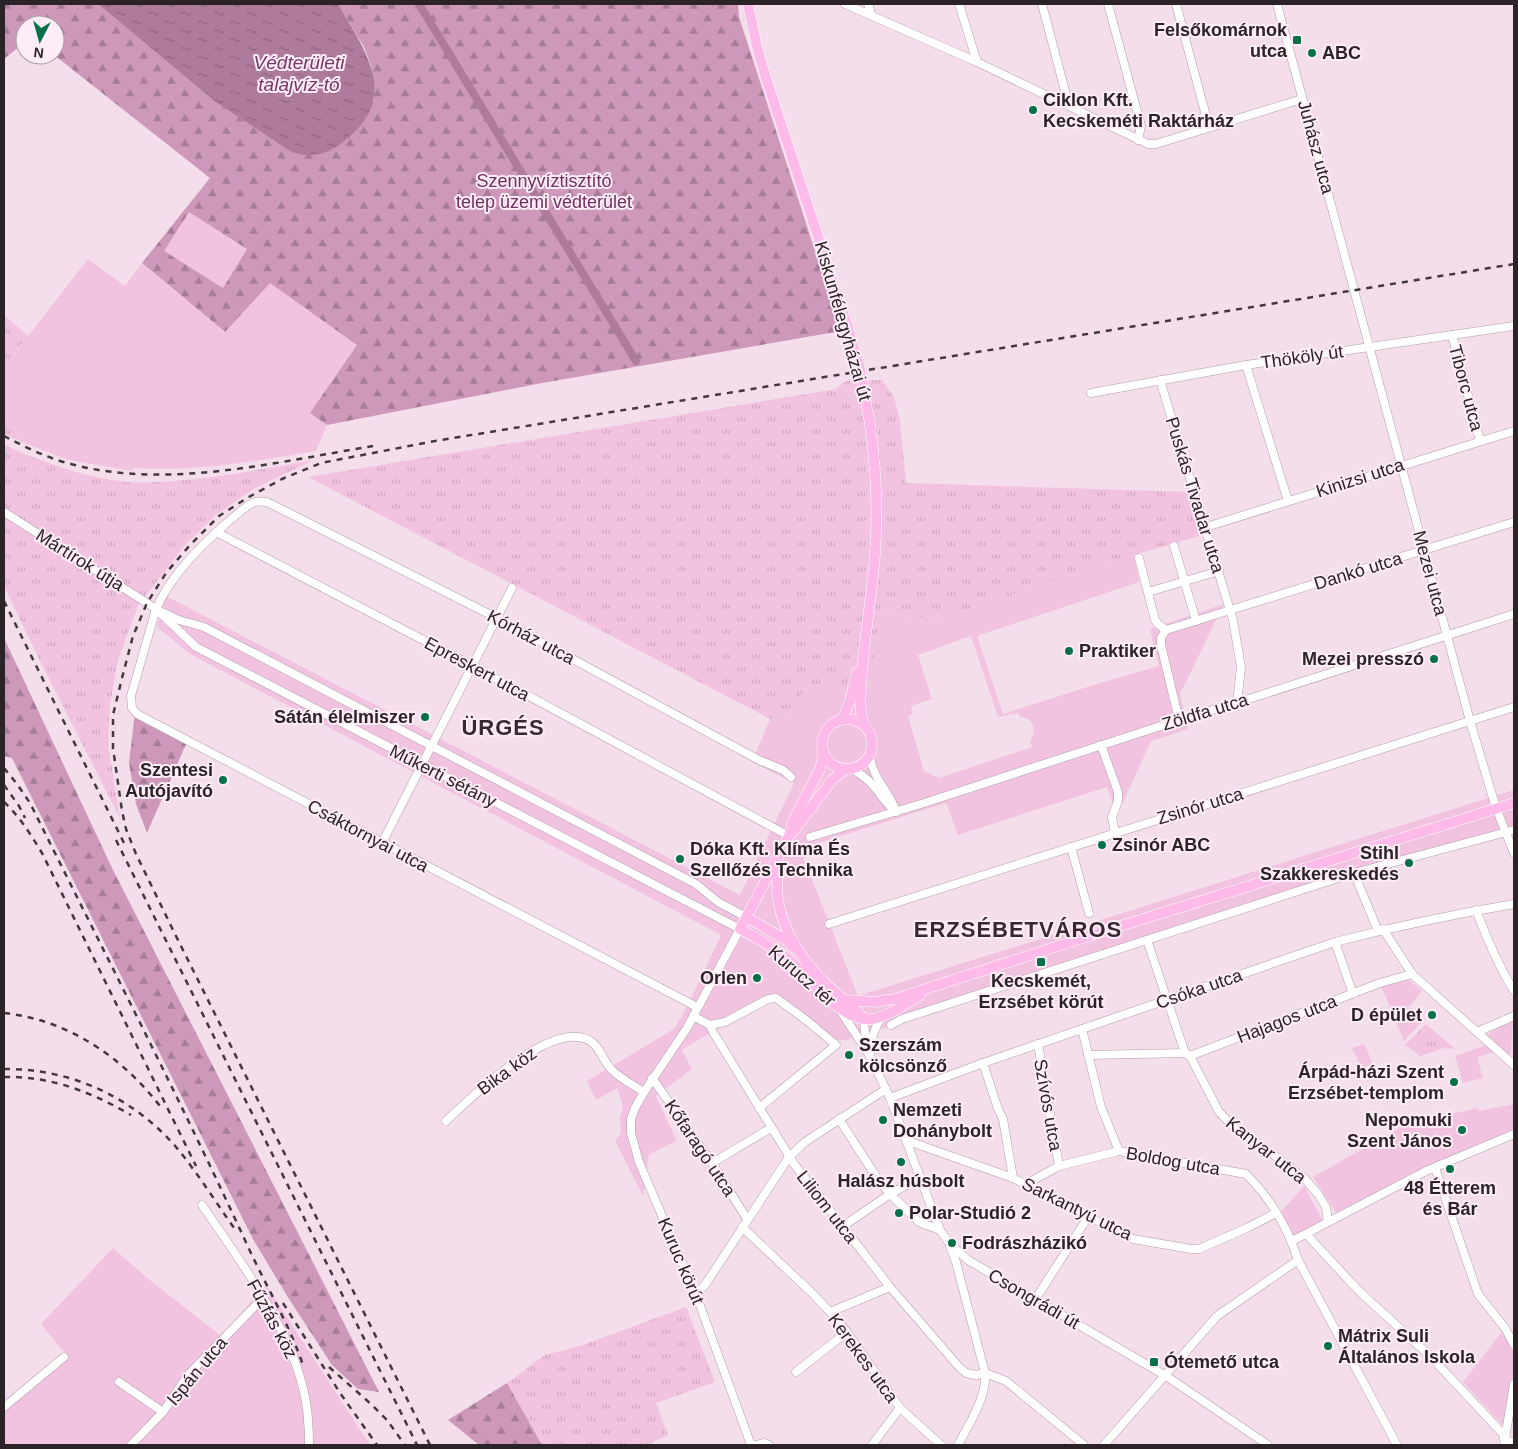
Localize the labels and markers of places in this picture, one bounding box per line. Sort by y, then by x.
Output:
place label: Felsőkomárnok utca [1154,20,1288,61]
marker: Felsőkomárnok utca [1291,34,1303,46]
place label: ABC [1322,43,1361,63]
marker: ABC [1306,47,1318,59]
place label: Ciklon Kft. Kecskeméti Raktárház [1043,90,1234,131]
marker: Ciklon Kft. Kecskeméti Raktárház [1027,104,1039,116]
place label: Praktiker [1079,641,1156,661]
marker: Praktiker [1063,645,1075,657]
place label: Mezei presszó [1302,649,1424,669]
marker: Mezei presszó [1428,653,1440,665]
place label: Sátán élelmiszer [274,707,415,727]
marker: Sátán élelmiszer [419,711,431,723]
place label: Szentesi Autójavító [125,760,213,801]
marker: Szentesi Autójavító [217,774,229,786]
place label: Zsinór ABC [1112,835,1210,855]
place label: Dóka Kft. Klíma És Szellőzés Technika [690,838,854,880]
marker: Zsinór ABC [1096,839,1108,851]
place label: Stihl Szakkereskedés [1260,843,1399,884]
marker: Dóka Kft. Klíma És Szellőzés Technika [674,853,686,865]
marker: Stihl Szakkereskedés [1403,857,1415,869]
marker: Kecskemét, Erzsébet körút [1035,956,1047,968]
place label: Orlen [700,968,747,988]
place label: Kecskemét, Erzsébet körút [978,971,1104,1012]
marker: Orlen [751,972,763,984]
place label: D épület [1351,1005,1422,1025]
marker: D épület [1426,1009,1438,1021]
place label: Szerszám kölcsönző [859,1035,947,1076]
marker: Szerszám kölcsönző [843,1049,855,1061]
place label: Árpád-házi Szent Erzsébet-templom [1288,1061,1444,1103]
marker: Árpád-házi Szent Erzsébet-templom [1448,1076,1460,1088]
place label: Nemzeti Dohánybolt [893,1100,992,1141]
place label: Nepomuki Szent János [1347,1110,1452,1151]
marker: Nemzeti Dohánybolt [877,1114,889,1126]
marker: Nepomuki Szent János [1456,1124,1468,1136]
marker: Halász húsbolt [895,1156,907,1168]
marker: 48 Étterem és Bár [1444,1163,1456,1175]
place label: Halász húsbolt [837,1171,965,1191]
place label: 48 Étterem és Bár [1404,1177,1496,1219]
place label: Polar-Studió 2 [909,1203,1031,1223]
marker: Polar-Studió 2 [893,1207,905,1219]
place label: Fodrászházikó [962,1233,1087,1253]
marker: Fodrászházikó [946,1237,958,1249]
place label: Mátrix Suli Általános Iskola [1338,1326,1476,1367]
marker: Mátrix Suli Általános Iskola [1322,1340,1334,1352]
place label: Ótemető utca [1164,1351,1280,1372]
marker: Ótemető utca [1148,1356,1160,1368]

